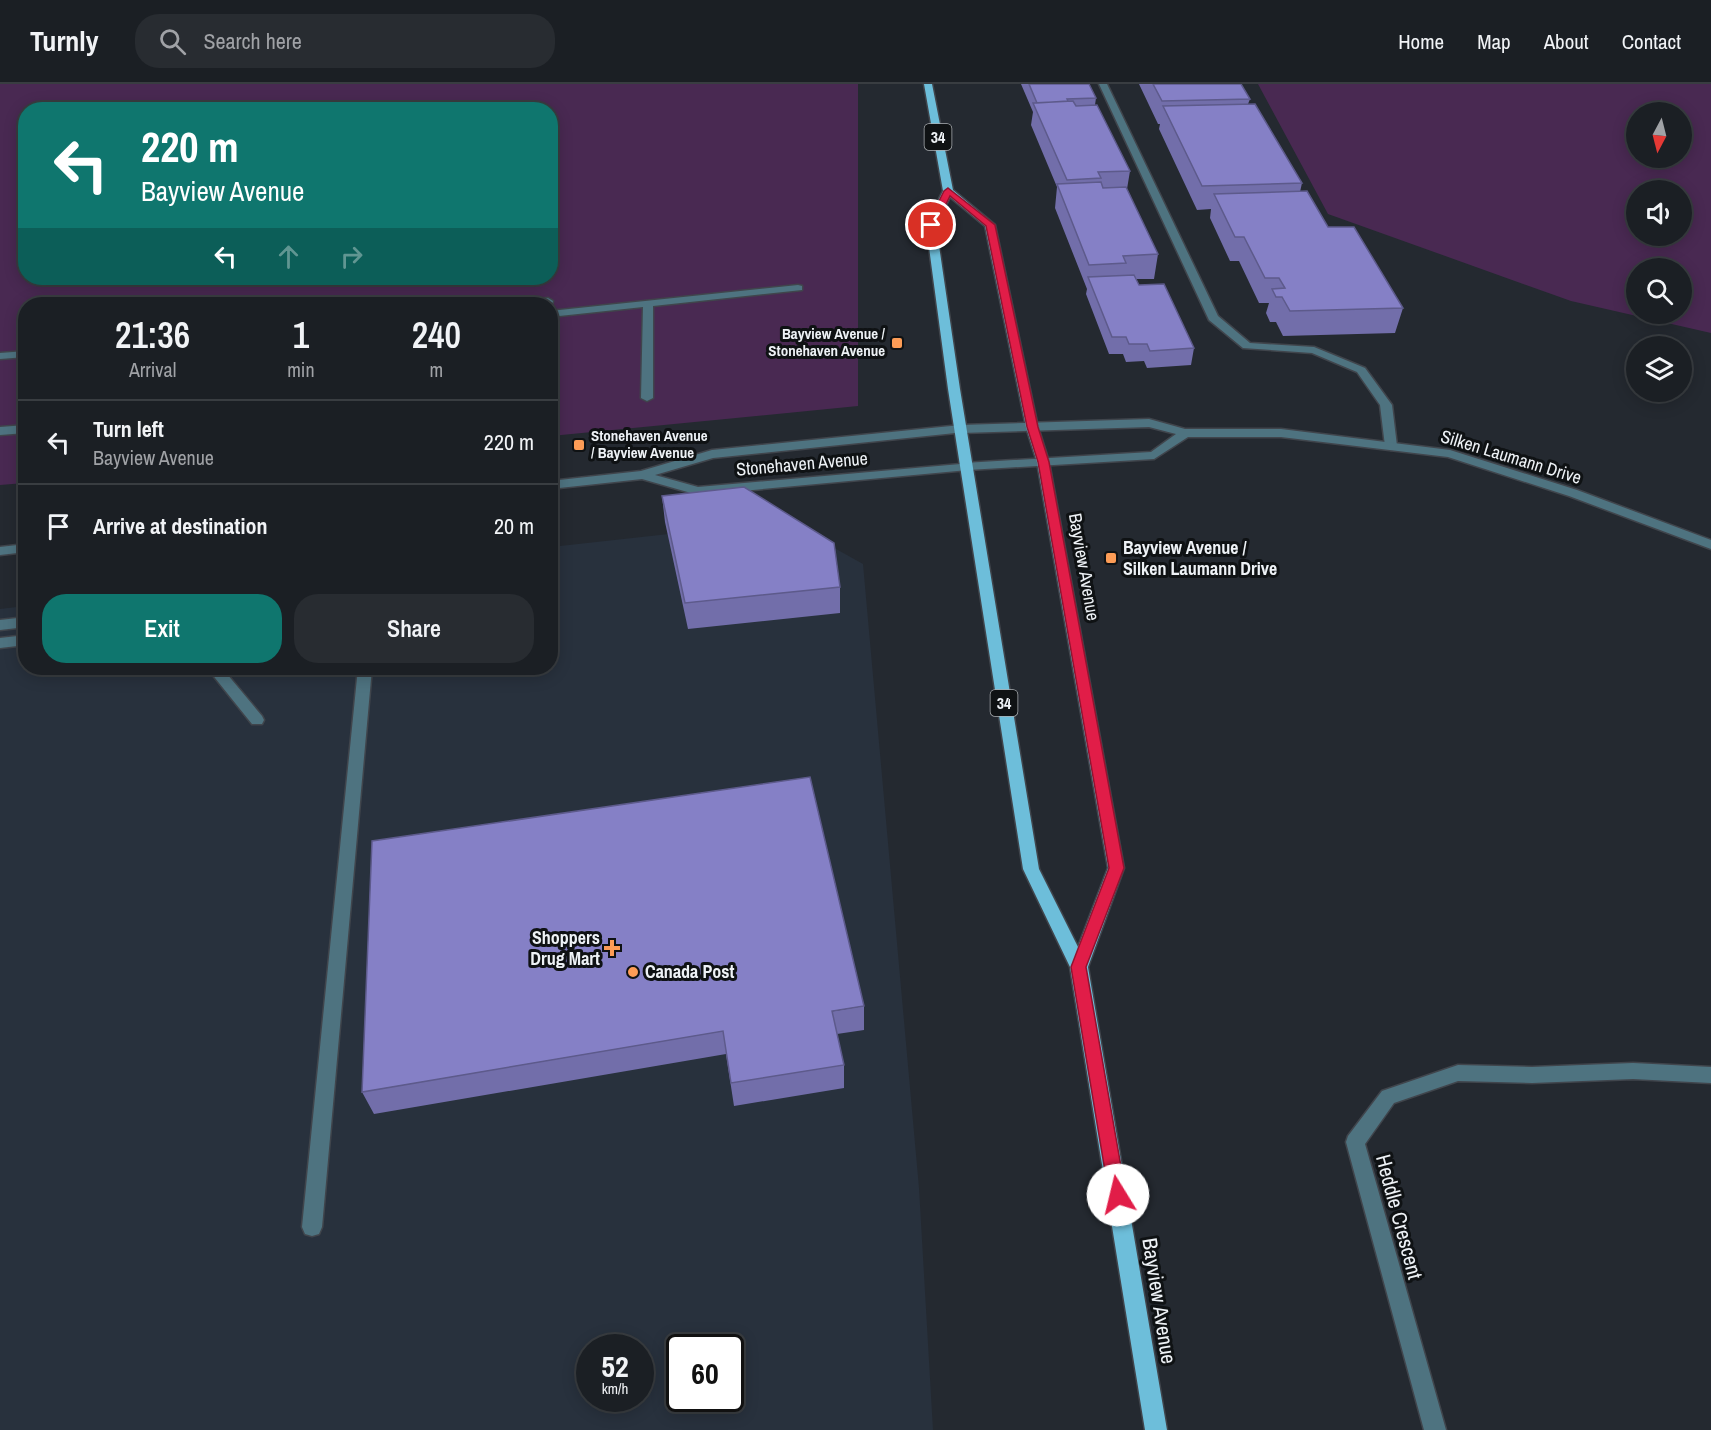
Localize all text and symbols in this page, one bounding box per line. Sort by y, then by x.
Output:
search box [135,14,555,68]
text: Turnly [30,22,99,60]
icon: search [156,25,189,58]
text: Search here [204,26,302,56]
text: Home [1398,27,1444,56]
text: Map [1477,27,1511,56]
text: About [1544,27,1589,56]
text: Contact [1622,27,1681,56]
north arrow [1626,102,1692,168]
map controls [1626,102,1692,402]
text: 220 m [141,119,239,175]
road number: 34 [924,124,952,150]
icon: left [42,126,120,204]
text: Bayview Avenue [141,173,304,209]
button: sound [1626,180,1692,246]
pin [905,199,956,250]
icon: arrive [914,208,947,241]
icon: left [209,240,242,273]
icon: ahead [272,240,305,273]
icon: right [335,240,368,273]
button: search [1626,258,1692,324]
text: 21:36 [115,311,190,359]
text: 1 [293,311,309,359]
text: 240 [412,311,461,359]
place label: Bayview Avenue / Stonehaven Avenue [768,323,886,361]
marker: Bayview Avenue / Stonehaven Avenue [890,336,904,350]
button: layers [1626,336,1692,402]
text: Arrival [129,356,176,383]
text: min [287,356,315,383]
text: m [429,356,443,383]
text: Turn left [93,414,164,444]
street label: Silken Laumann Drive [1438,423,1585,490]
place label: Stonehaven Avenue / Bayview Avenue [591,425,708,463]
icon: left [42,426,75,459]
text: 220 m [484,427,534,457]
marker: Stonehaven Avenue / Bayview Avenue [572,438,586,452]
text: Bayview Avenue [93,444,214,471]
street label: Stonehaven Avenue [735,445,869,482]
icon: arrive [42,510,75,543]
text: Arrive at destination [93,511,267,541]
text: 20 m [494,511,534,541]
street label: Bayview Avenue [1063,511,1106,623]
place label: Bayview Avenue / Silken Laumann Drive [1123,535,1277,581]
marker: Bayview Avenue / Silken Laumann Drive [1104,551,1118,565]
button: Exit [42,594,282,663]
button: Share [294,594,534,663]
road number: 34 [990,690,1018,716]
place label: Shoppers Drug Mart [530,925,600,971]
marker: Shoppers Drug Mart [605,941,619,955]
place label: Canada Post [645,959,734,984]
marker: Canada Post [626,965,640,979]
street label: Heddle Crescent [1369,1151,1430,1283]
position arrow [1086,1163,1150,1227]
street label: Bayview Avenue [1135,1236,1184,1366]
speed limit sign: 60 [666,1334,744,1412]
text: 52 [601,1346,629,1386]
text: km/h [602,1378,628,1399]

